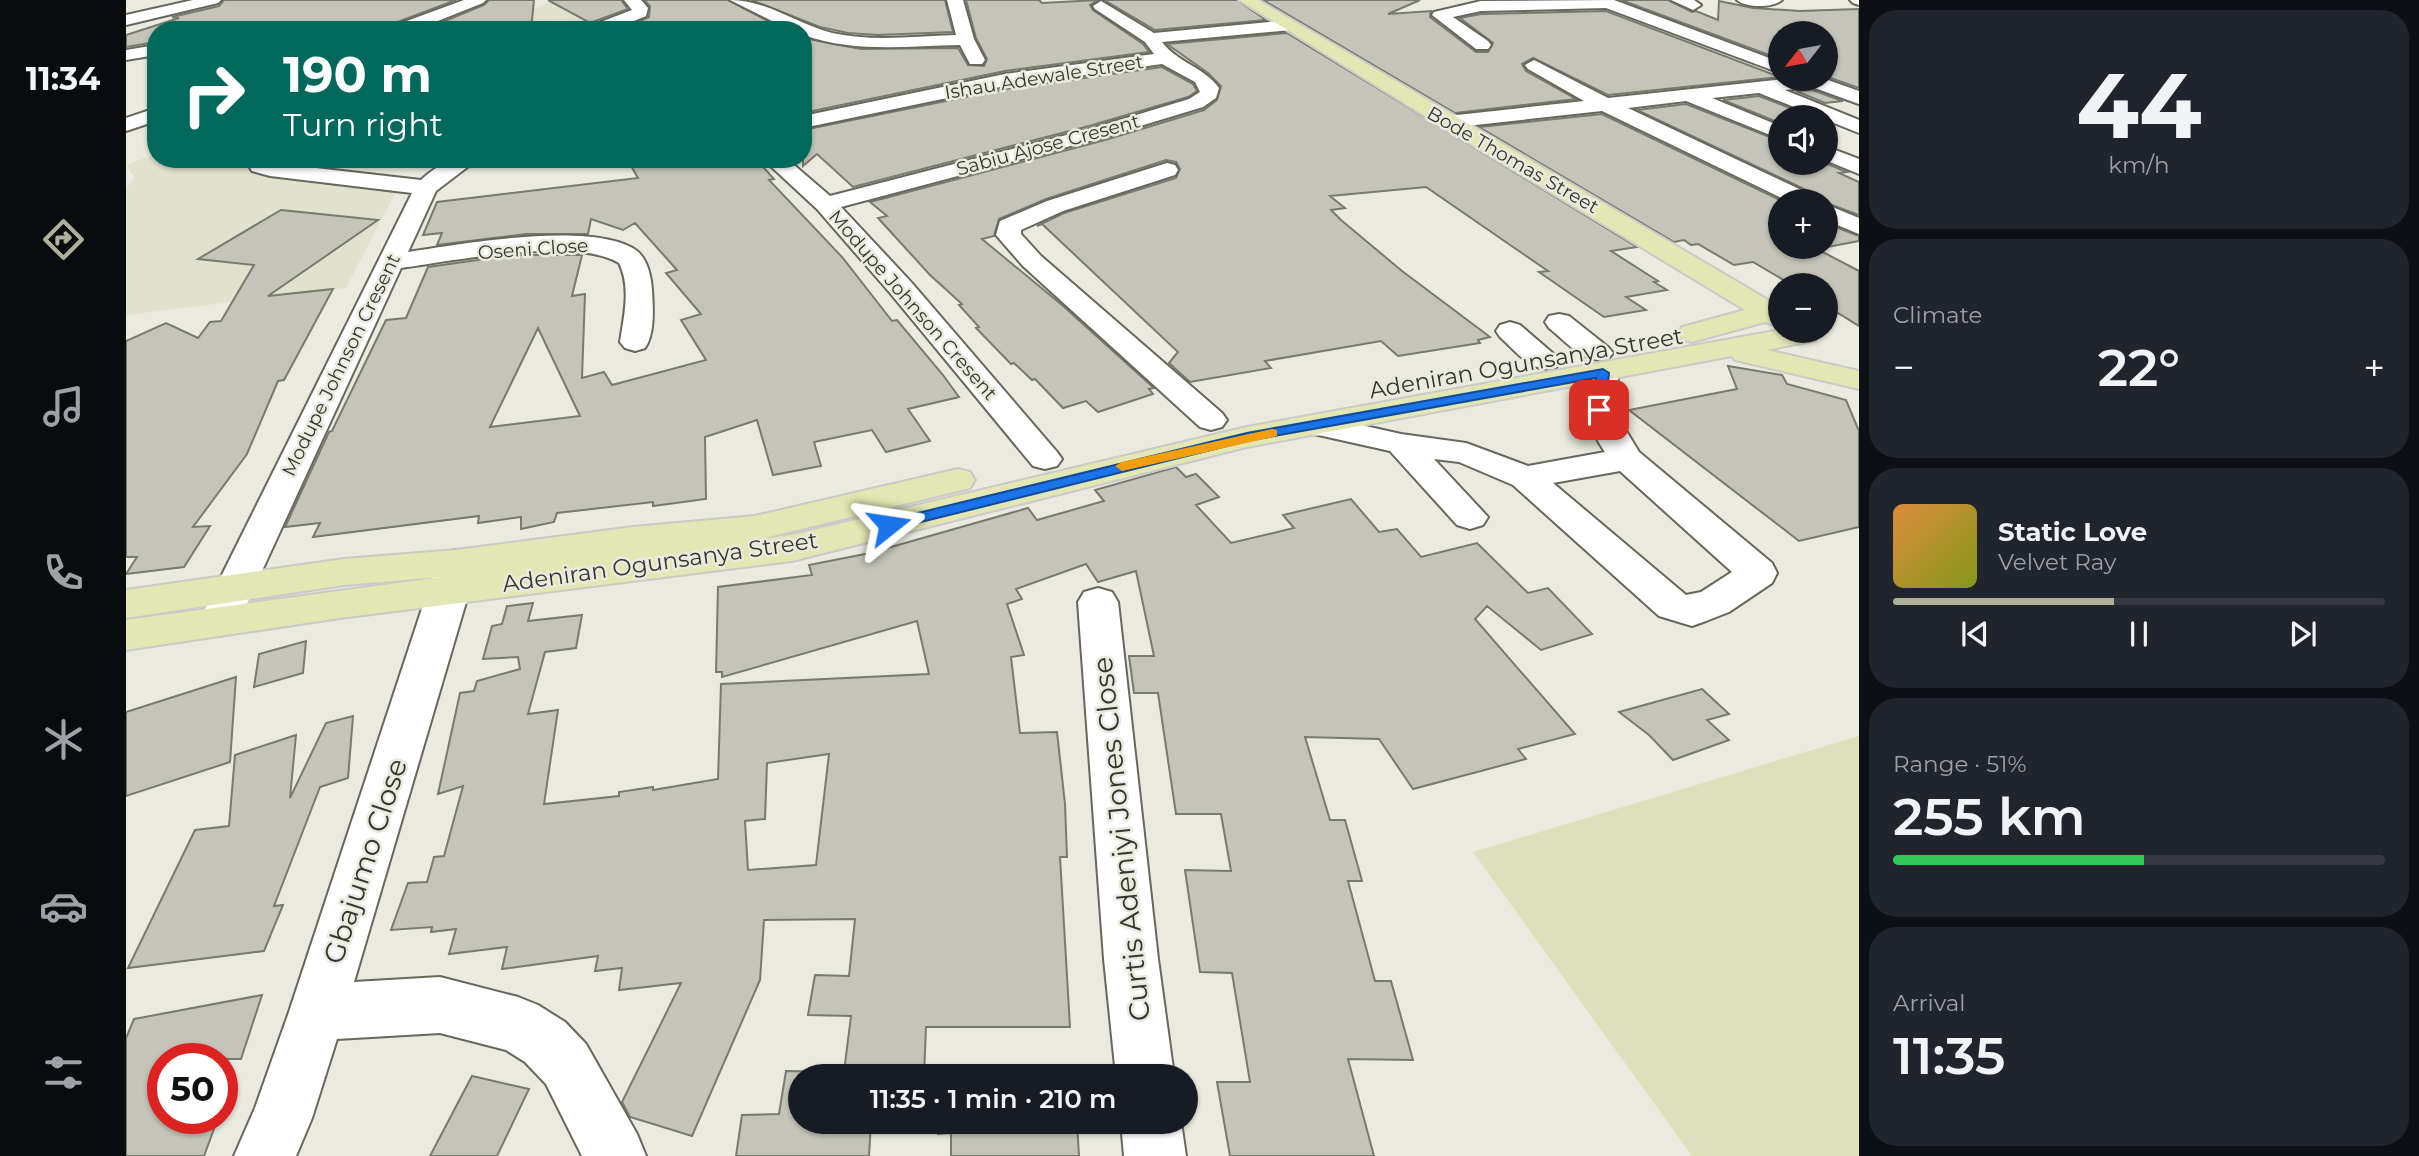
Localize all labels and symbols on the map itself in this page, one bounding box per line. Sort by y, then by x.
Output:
north arrow [1768,21,1838,91]
street label: Ishau Adewale Street [943,50,1145,104]
street label: Bode Thomas Street [1423,101,1603,219]
street label: Sabiu Ajose Cresent [954,109,1142,181]
street label: Modupe Johnson Cresent [824,205,1002,405]
street label: Oseni Close [477,234,589,264]
street label: Modupe Johnson Cresent [277,250,405,480]
street label: Adeniran Ogunsanya Street [1367,322,1685,404]
pin [1569,380,1629,440]
position arrow [852,488,926,562]
street label: Adeniran Ogunsanya Street [501,526,819,598]
street label: Curtis Adeniyi Jones Close [1085,655,1157,1023]
street label: Gbajumo Close [316,754,414,968]
speed limit sign: 50 [147,1043,238,1134]

